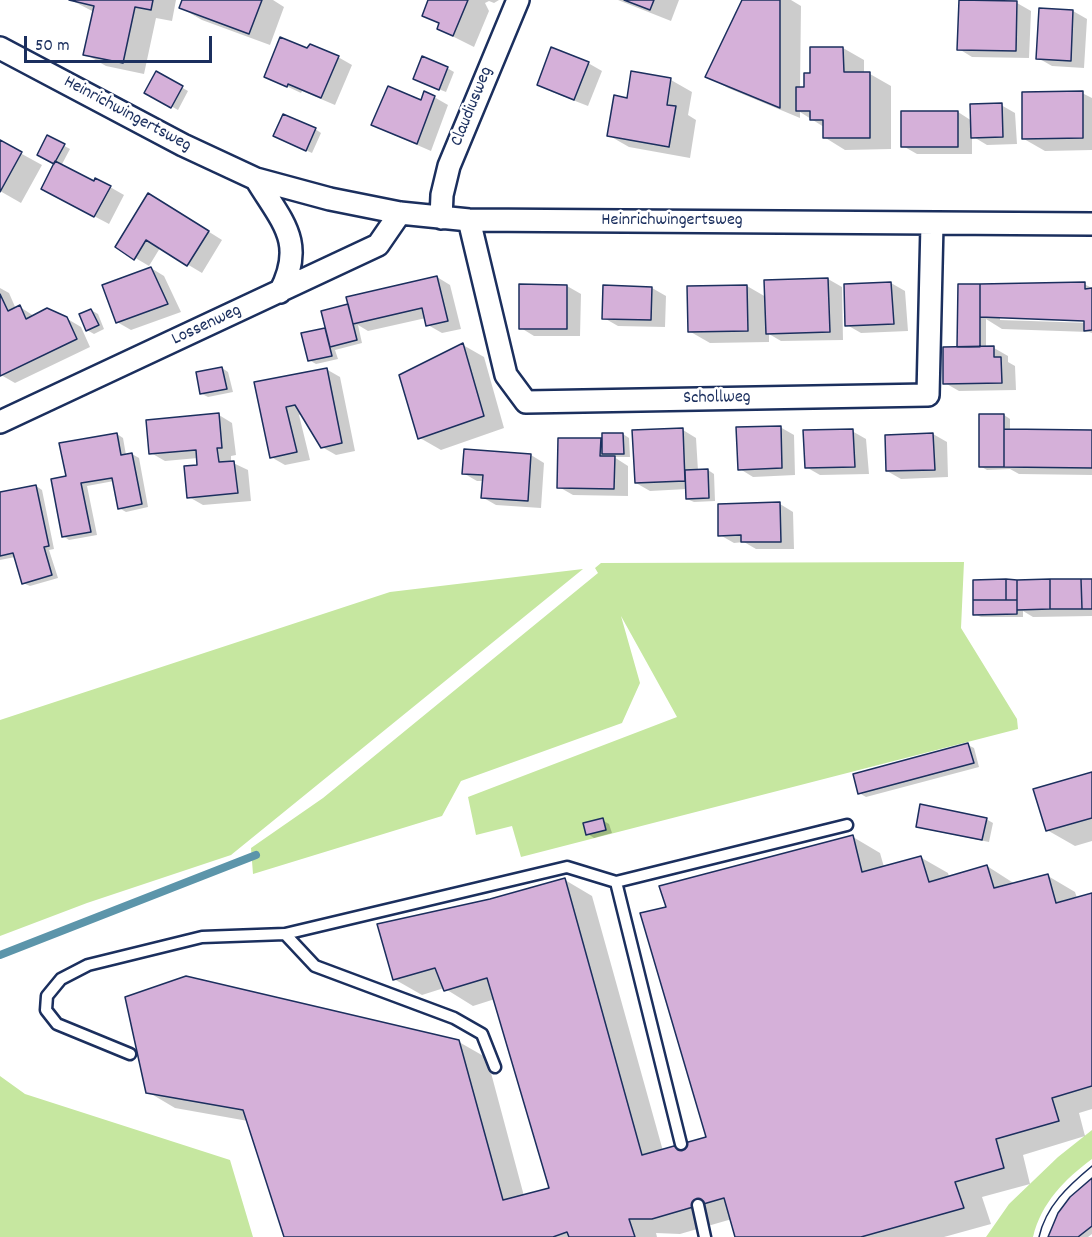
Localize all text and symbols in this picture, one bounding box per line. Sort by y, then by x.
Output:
scale bar [27,24,214,62]
text: 50 m [35,34,70,59]
street label: Claudiusweg [447,64,499,150]
street label: Heinrichwingertsweg [59,72,195,158]
street label: Heinrichwingertsweg [601,211,743,233]
street label: Lossenweg [169,301,245,351]
street label: Schollweg [683,388,751,410]

